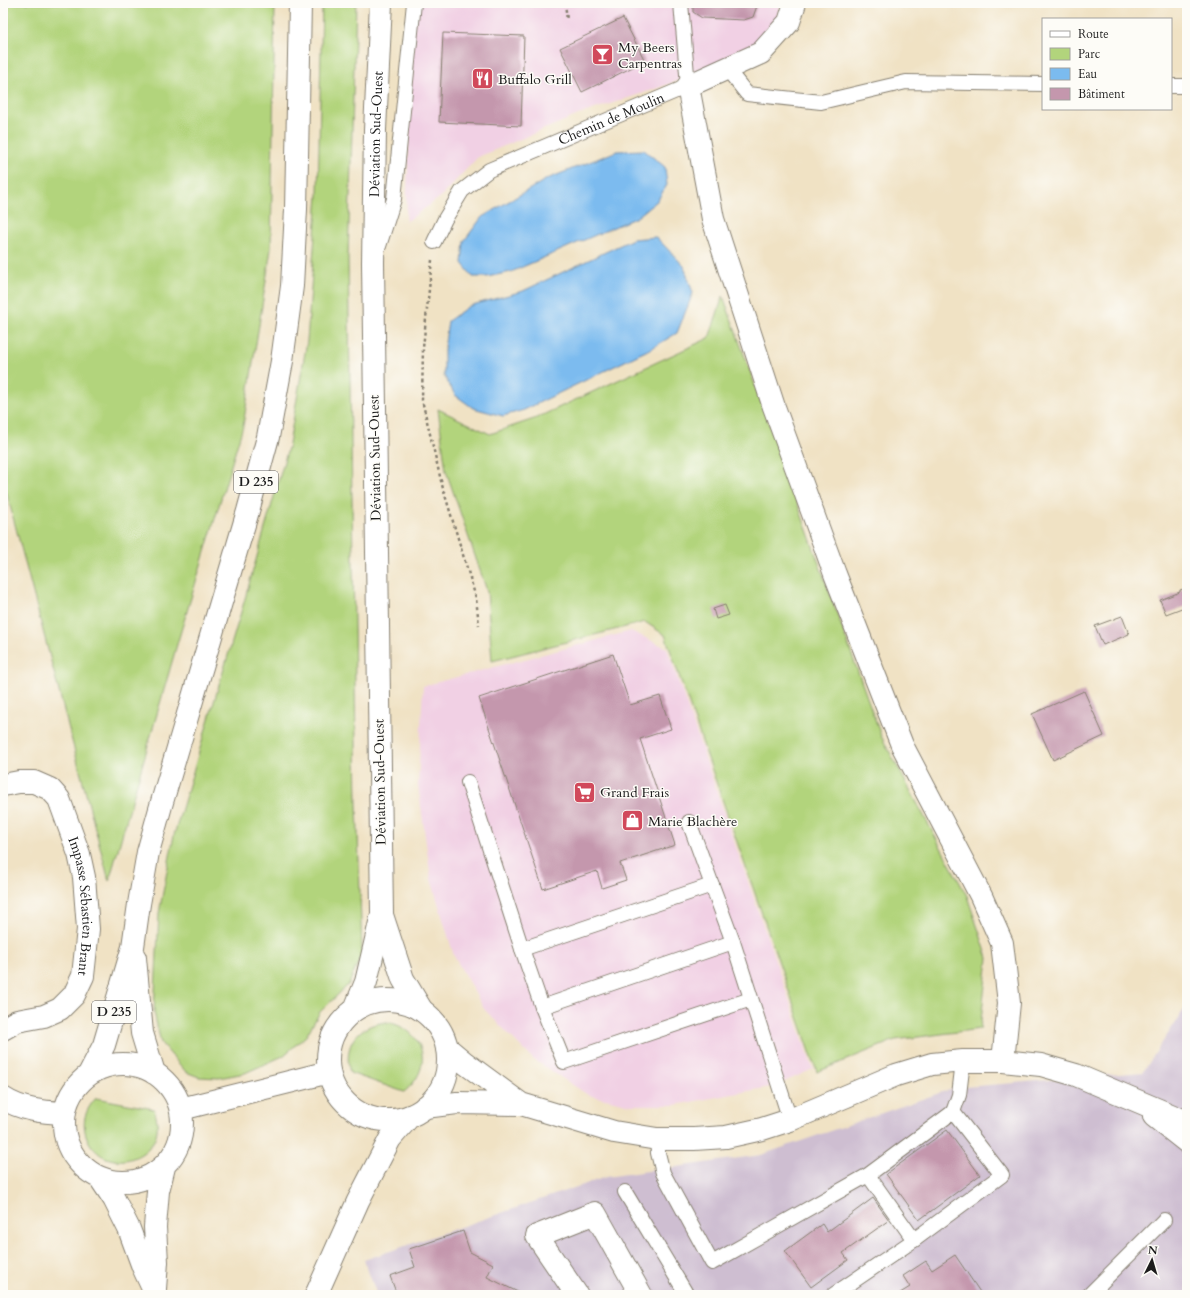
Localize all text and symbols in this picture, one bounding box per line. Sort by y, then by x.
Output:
legend [1042,18,1172,110]
text: Route [1078,26,1109,42]
place label: My Beers Carpentras [618,38,682,73]
bar icon: My Beers Carpentras [590,42,616,68]
text: Parc [1078,46,1101,62]
restaurant icon: Buffalo Grill [469,66,495,92]
text: Eau [1078,66,1098,82]
street label: Déviation Sud-Ouest [364,70,387,197]
place label: Buffalo Grill [498,70,572,89]
text: Bâtiment [1078,86,1125,102]
street label: Chemin de Moulin [555,88,667,149]
street label: Déviation Sud-Ouest [364,394,386,521]
road number: D 235 [234,471,278,493]
street label: Déviation Sud-Ouest [369,718,391,845]
supermarket icon: Grand Frais [571,779,597,805]
place label: Grand Frais [600,783,669,802]
shop icon: Marie Blachère [619,808,645,834]
place label: Marie Blachère [648,812,737,831]
street label: Impasse Sébastien Brant [64,834,98,977]
road number: D 235 [92,1001,136,1023]
north arrow [1132,1240,1172,1280]
text: N [1147,1243,1159,1258]

